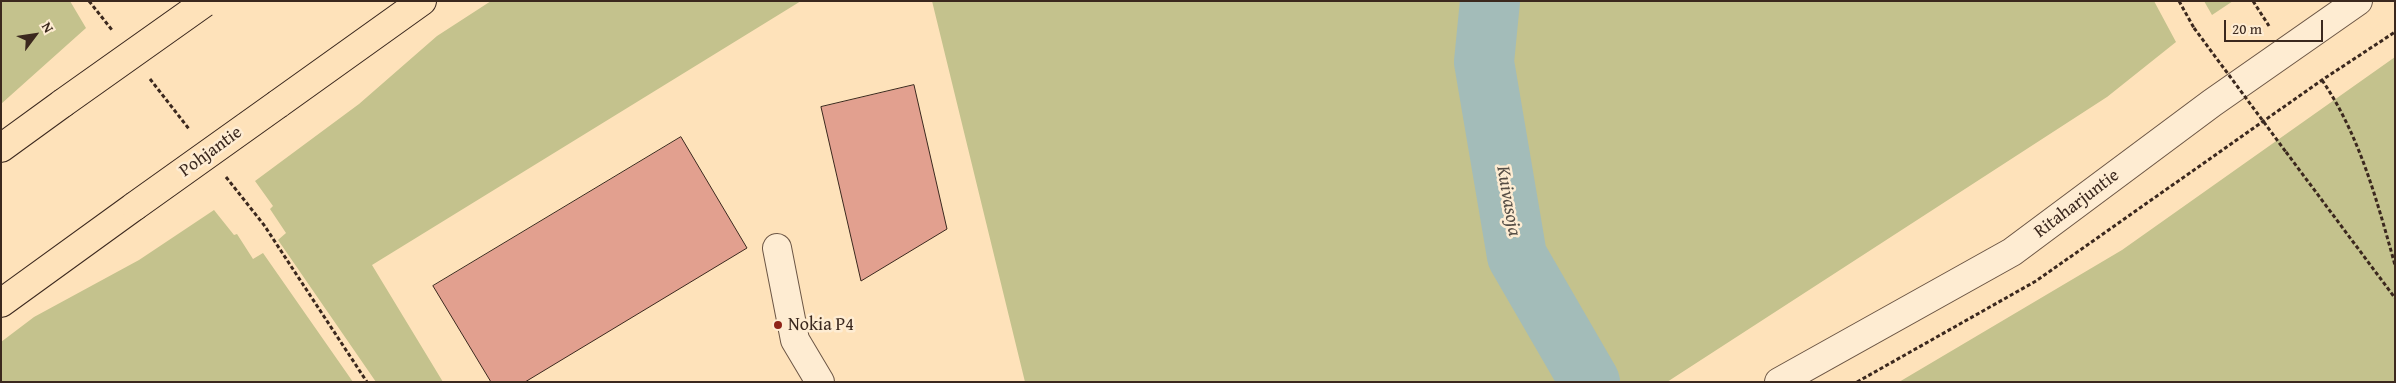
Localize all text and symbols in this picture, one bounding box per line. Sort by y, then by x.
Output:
north arrow [10,10,60,60]
scale bar [2226,10,2325,42]
text: N [37,18,59,36]
text: 20 m [2232,18,2262,39]
street label: Pohjantie [175,122,247,182]
water label: Kuivasoja [1491,164,1525,238]
street label: Ritaharjuntie [2030,165,2124,243]
place label: Nokia P4 [788,314,854,336]
marker: Nokia P4 [772,319,784,331]

